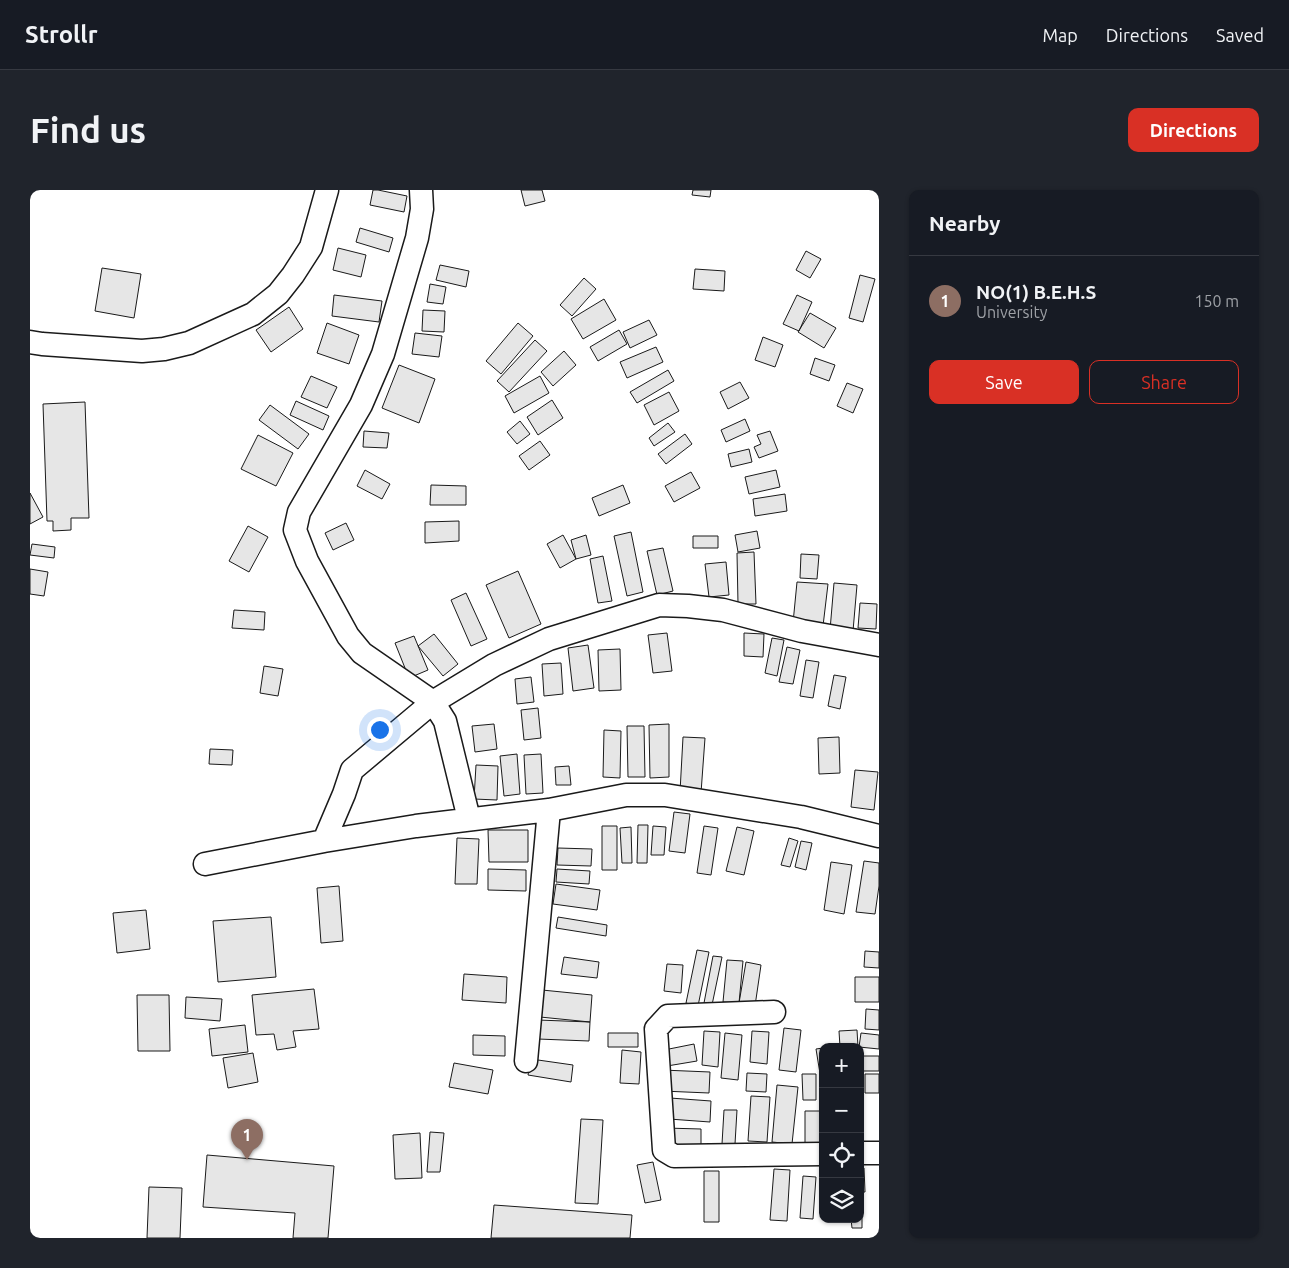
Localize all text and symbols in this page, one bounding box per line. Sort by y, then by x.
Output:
text: Strollr [25,21,98,48]
text: Map [1042,25,1078,45]
text: Directions [1106,25,1188,45]
text: Saved [1216,25,1264,45]
button: Directions [1128,108,1259,152]
text: Find us [30,110,146,150]
text: Nearby [929,211,1000,235]
text: NO(1) B.E.H.S [976,281,1096,303]
text: 1 [940,292,950,310]
text: 150 m [1194,292,1239,310]
text: University [976,303,1047,321]
button: Save [929,360,1079,404]
button: Share [1089,360,1239,404]
your location [367,717,393,743]
map controls [819,1043,864,1223]
button: + [819,1043,864,1088]
button: − [819,1088,864,1133]
pin: 1 [231,1119,263,1160]
button: locate [819,1133,864,1178]
button: layers [819,1178,864,1223]

